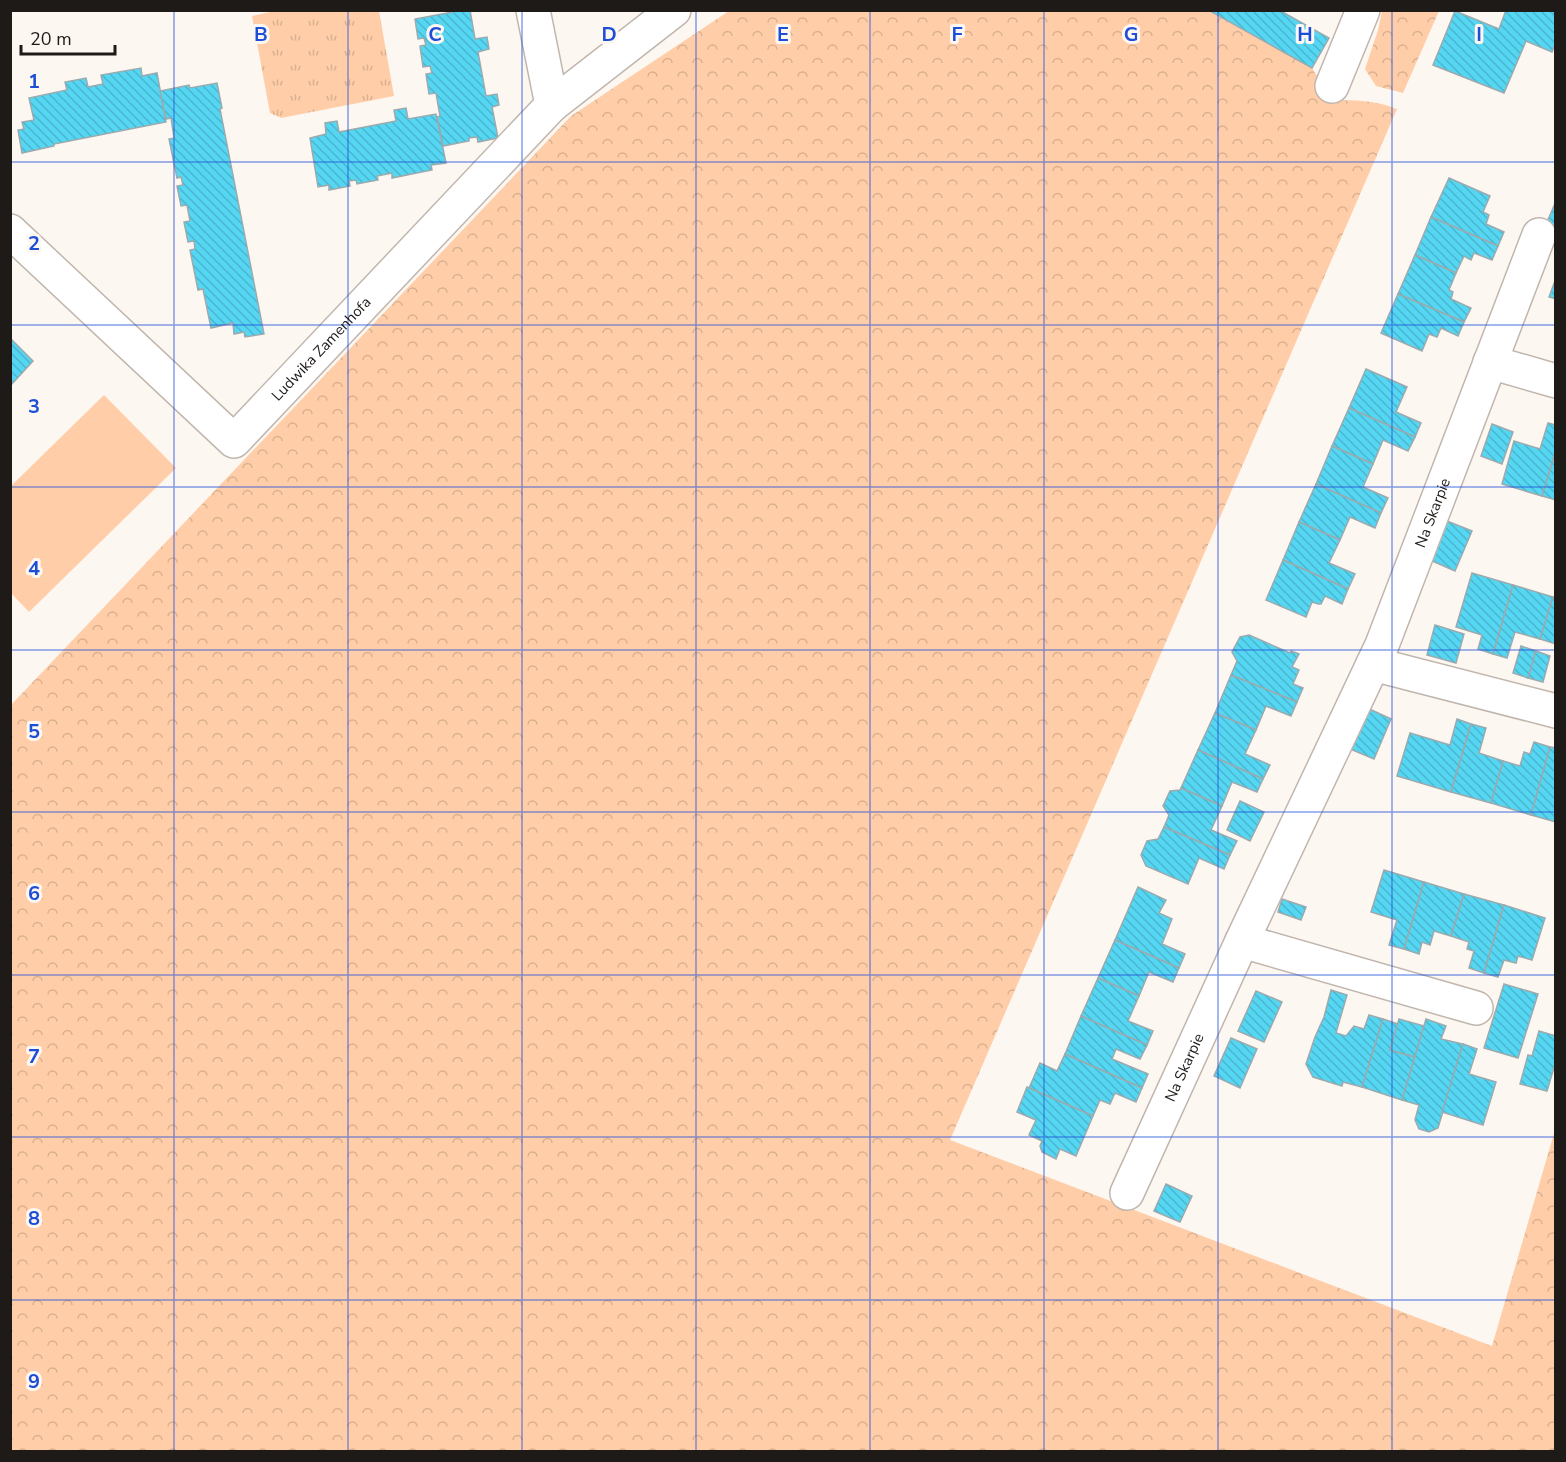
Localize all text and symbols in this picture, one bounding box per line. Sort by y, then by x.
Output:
scale bar [21,18,116,56]
text: B [254,21,268,48]
text: C [428,21,442,48]
text: D [601,21,617,48]
text: E [777,21,789,48]
text: F [951,21,963,48]
text: G [1124,21,1138,48]
text: H [1297,21,1313,48]
text: I [1476,21,1482,48]
text: 20 m [30,27,72,51]
text: 1 [28,68,40,95]
text: 2 [28,230,40,257]
street label: Ludwika Zamenhofa [267,292,375,405]
text: 3 [28,393,40,420]
street label: Na Skarpie [1410,475,1455,551]
text: 4 [28,555,40,582]
text: 5 [28,718,40,745]
text: 6 [28,880,40,907]
street label: Na Skarpie [1160,1030,1209,1105]
text: 7 [28,1043,40,1070]
text: 8 [28,1205,40,1232]
text: 9 [28,1368,40,1395]

